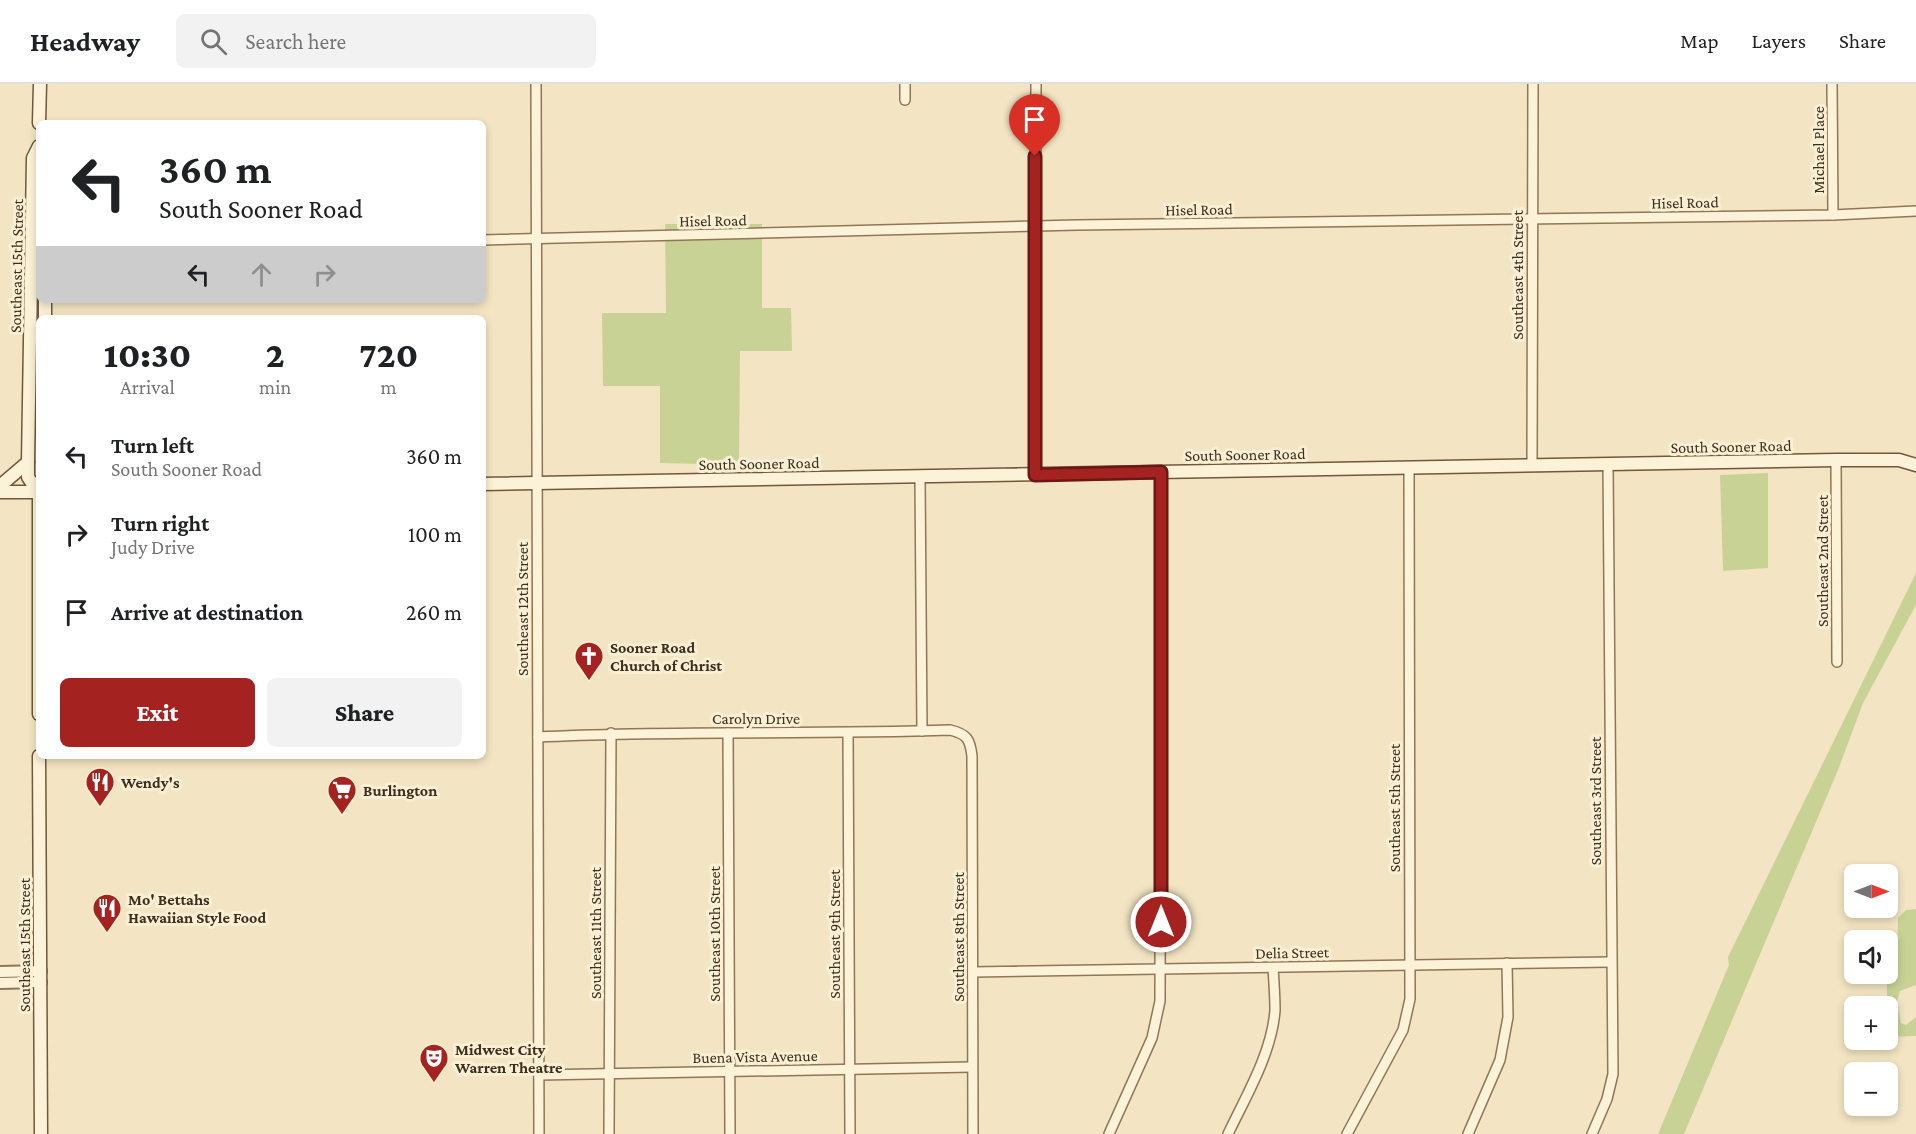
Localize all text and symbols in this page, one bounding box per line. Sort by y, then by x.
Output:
search box [176,14,596,68]
icon: search [197,25,230,58]
text: Headway [30,26,140,57]
text: Search here [245,29,346,54]
text: Map [1680,29,1719,53]
text: Layers [1752,29,1806,53]
text: Share [1839,29,1886,53]
pin [1009,94,1060,156]
icon: arrive [1018,103,1051,136]
street label: Michael Place [1810,106,1827,194]
icon: left [60,144,138,222]
text: 360 m [159,145,272,192]
street label: Hisel Road [1651,193,1720,212]
text: South Sooner Road [159,194,363,224]
street label: Southeast 15th Street [7,198,26,333]
street label: Hisel Road [1165,200,1234,219]
street label: Southeast 4th Street [1509,210,1526,340]
street label: Hisel Road [679,211,748,230]
icon: left [182,258,215,291]
icon: ahead [245,258,278,291]
icon: right [308,258,341,291]
text: 10:30 [104,335,191,375]
text: 2 [266,335,285,375]
text: 720 [359,335,418,375]
text: Arrival [120,376,175,398]
text: min [259,376,291,398]
text: m [381,376,397,398]
text: Turn left [111,433,194,458]
street label: South Sooner Road [1670,437,1792,456]
icon: left [60,440,93,473]
text: 360 m [406,444,462,469]
street label: South Sooner Road [1184,445,1306,464]
street label: South Sooner Road [698,454,820,473]
text: South Sooner Road [111,458,262,480]
street label: Southeast 2nd Street [1814,494,1831,627]
text: Turn right [111,511,209,536]
icon: right [60,518,93,551]
text: 100 m [408,522,462,547]
text: Judy Drive [111,536,195,558]
street label: Southeast 12th Street [514,541,531,676]
icon: arrive [60,596,93,629]
text: Arrive at destination [111,600,303,625]
text: 260 m [406,600,462,625]
place label: Sooner Road Church of Christ [610,639,722,674]
church icon: Sooner Road Church of Christ [573,640,605,682]
button: Exit [60,678,255,747]
button: Share [267,678,462,747]
street label: Carolyn Drive [712,710,800,728]
street label: Southeast 3rd Street [1587,736,1604,865]
street label: Southeast 5th Street [1386,743,1403,872]
restaurant icon: Wendy's [84,766,116,808]
place label: Wendy's [120,774,180,791]
supermarket icon: Burlington [326,774,358,816]
place label: Burlington [363,782,437,799]
north arrow [1844,864,1898,918]
map controls [1844,864,1898,1116]
street label: Southeast 11th Street [587,866,604,999]
street label: Southeast 10th Street [706,866,723,1002]
street label: Southeast 9th Street [826,869,843,999]
street label: Southeast 8th Street [950,871,967,1002]
street label: Southeast 15th Street [16,877,33,1012]
position arrow [1129,890,1193,954]
place label: Mo' Bettahs Hawaiian Style Food [128,891,266,926]
restaurant icon: Mo' Bettahs Hawaiian Style Food [91,892,123,934]
button: sound [1844,930,1898,984]
street label: Delia Street [1255,943,1330,962]
button: + [1844,996,1898,1050]
place label: Midwest City Warren Theatre [454,1041,563,1076]
theatre icon: Midwest City Warren Theatre [418,1042,450,1084]
street label: Buena Vista Avenue [692,1047,818,1066]
button: − [1844,1062,1898,1116]

